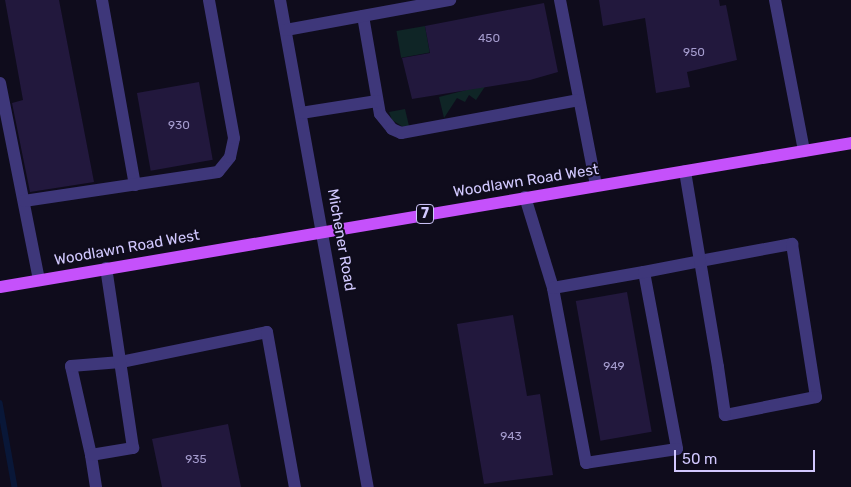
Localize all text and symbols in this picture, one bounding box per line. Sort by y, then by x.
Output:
house number: 450 [478,32,500,46]
house number: 950 [683,46,705,60]
house number: 930 [168,119,190,133]
street label: Woodlawn Road West [452,161,600,201]
street label: Michener Road [323,187,359,293]
road number: 7 [415,202,435,225]
street label: Woodlawn Road West [53,226,201,270]
house number: 949 [603,360,625,374]
house number: 943 [500,430,522,444]
scale bar [676,440,817,472]
text: 50 m [682,450,717,468]
house number: 935 [185,453,207,467]

